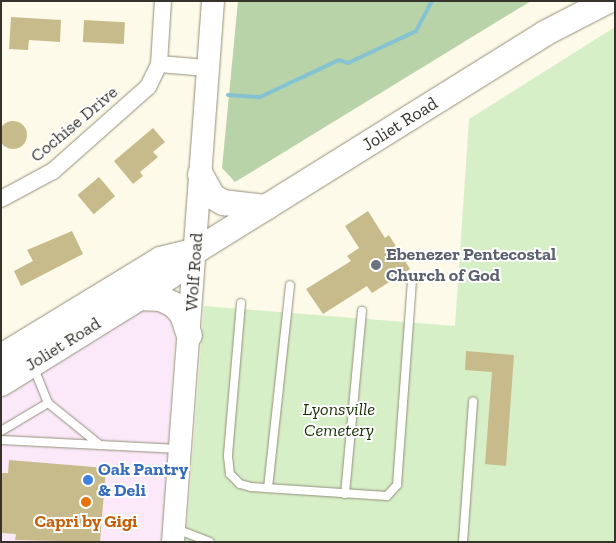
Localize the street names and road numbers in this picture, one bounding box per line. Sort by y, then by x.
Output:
street label: Cochise Drive [26,81,122,167]
street label: Joliet Road [358,92,442,156]
street label: Wolf Road [180,232,208,312]
street label: Joliet Road [21,312,105,376]

